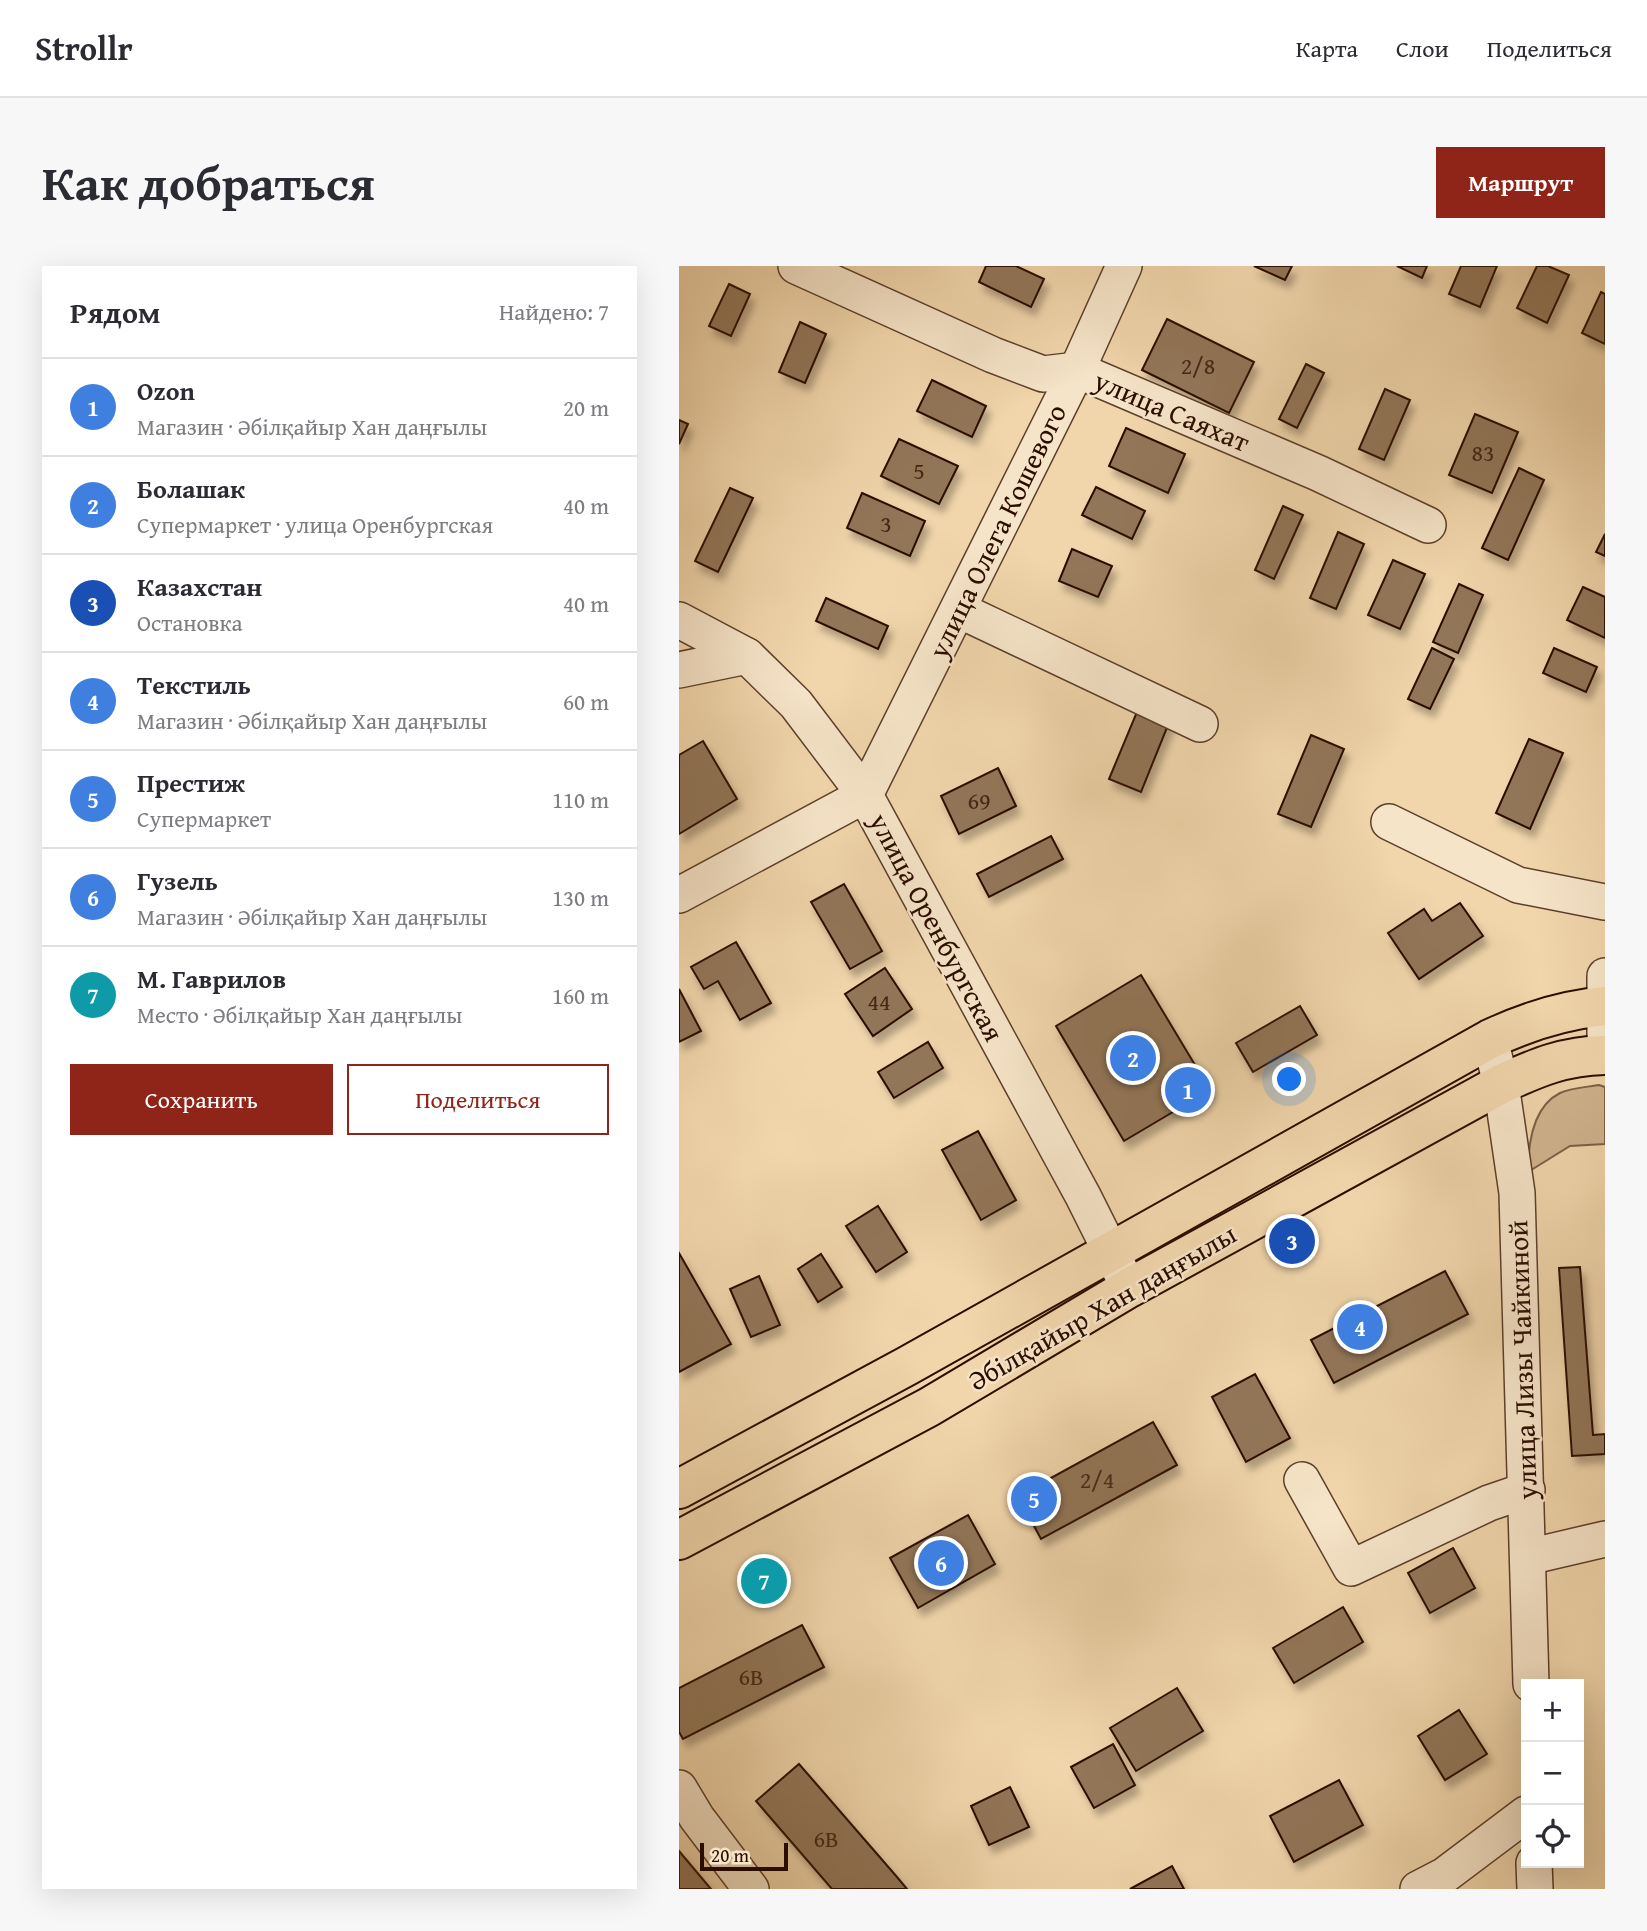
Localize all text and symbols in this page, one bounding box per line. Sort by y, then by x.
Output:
text: Strollr [35,24,133,72]
text: Карта [1296,31,1358,66]
text: Слои [1396,31,1449,66]
text: Поделиться [1487,31,1612,66]
text: Как добраться [42,146,375,218]
button: Маршрут [1436,147,1605,218]
text: Рядом [70,290,161,334]
text: Найдено: 7 [499,295,609,328]
house number: 2/8 [1181,348,1215,383]
street label: улица Саяхат [1087,359,1257,462]
text: Ozon [137,371,195,410]
text: 1 [87,391,99,424]
text: 20 m [563,391,609,424]
street label: улица Олега Кошевого [917,397,1076,666]
text: Магазин · Әбілқайыр Хан даңғылы [137,410,487,443]
house number: 83 [1471,435,1495,470]
house number: 5 [913,453,925,488]
text: Болашак [137,469,245,508]
text: 2 [87,489,99,522]
text: 40 m [563,489,609,522]
house number: 3 [880,506,892,541]
text: Супермаркет · улица Оренбургская [137,508,493,541]
text: Казахстан [137,567,262,606]
text: 3 [87,587,99,620]
text: 40 m [563,587,609,620]
text: Остановка [137,606,243,639]
text: Текстиль [137,665,251,704]
text: 4 [87,685,99,718]
text: 60 m [563,685,609,718]
text: Магазин · Әбілқайыр Хан даңғылы [137,704,487,737]
text: Престиж [137,763,245,802]
text: 5 [87,783,99,816]
text: 110 m [552,783,609,816]
house number: 69 [967,783,991,818]
text: Супермаркет [137,802,271,835]
street label: улица Оренбургская [859,804,1015,1048]
text: Гузель [137,861,218,900]
text: 6 [87,881,99,914]
text: 130 m [552,881,609,914]
text: Магазин · Әбілқайыр Хан даңғылы [137,900,487,933]
text: М. Гаврилов [137,959,286,998]
text: 7 [87,979,99,1012]
text: 160 m [552,979,609,1012]
house number: 44 [867,984,891,1019]
text: Место · Әбілқайыр Хан даңғылы [137,998,462,1031]
pin: 2 [1110,1032,1156,1084]
your location [1272,1062,1306,1096]
button: Сохранить [70,1064,333,1135]
button: Поделиться [347,1064,609,1135]
pin: 1 [1165,1064,1211,1116]
street label: Әбілқайыр Хан даңғылы [960,1213,1243,1400]
pin: 3 [1269,1215,1315,1267]
street label: улица Лизы Чайкиной [1496,1220,1547,1501]
pin: 4 [1337,1301,1383,1353]
house number: 2/4 [1080,1462,1114,1497]
pin: 5 [1011,1473,1057,1525]
pin: 6 [918,1537,964,1589]
pin: 7 [741,1555,787,1607]
house number: 6В [738,1659,764,1694]
map controls [1521,1679,1584,1868]
button: + [1521,1679,1584,1742]
button: − [1521,1742,1584,1805]
button: locate [1521,1805,1584,1868]
house number: 6В [813,1821,839,1856]
scale bar [700,1840,787,1872]
text: 20 m [711,1841,749,1869]

